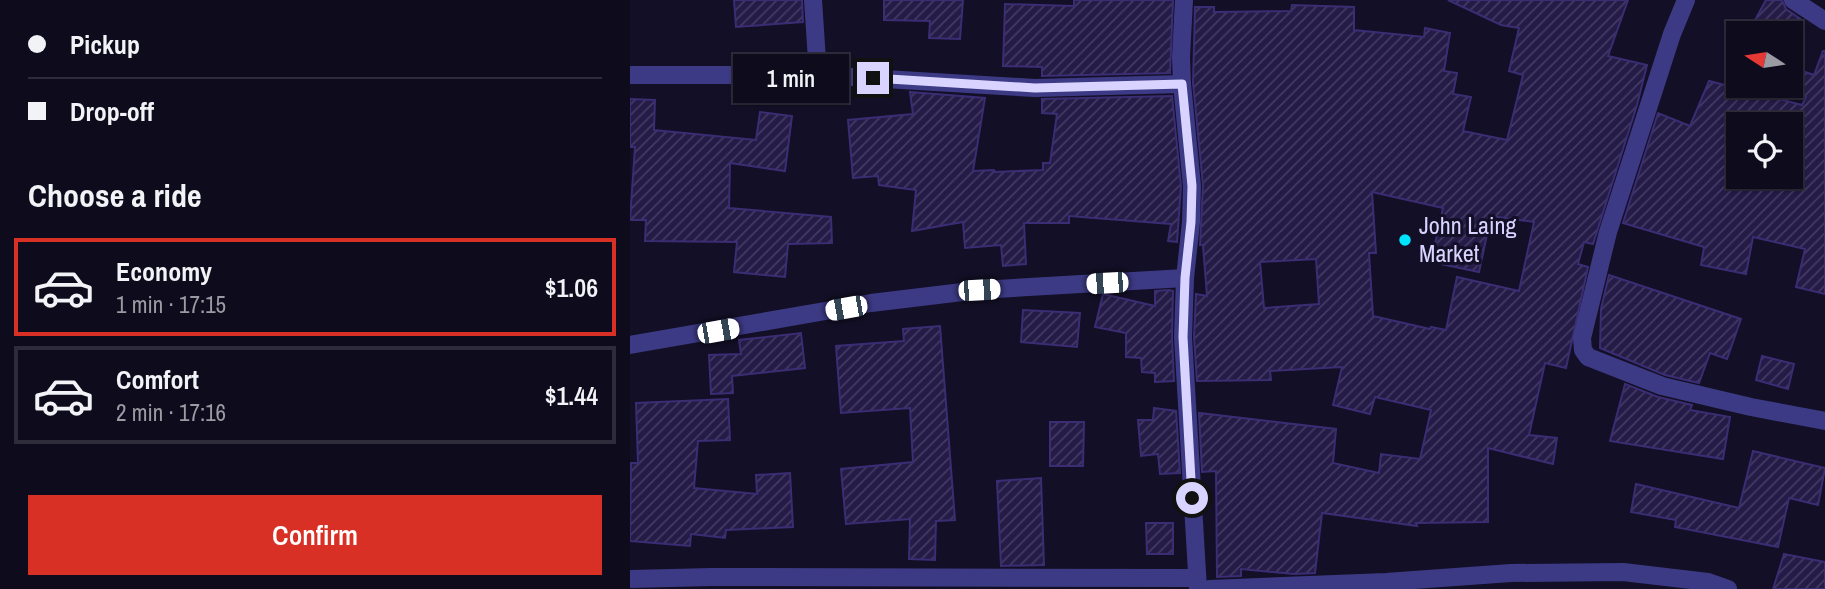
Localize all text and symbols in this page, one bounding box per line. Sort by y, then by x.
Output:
north arrow [1726,21,1802,98]
map controls [1726,21,1803,189]
text: Pickup [70,27,140,62]
callout: 1 min [733,54,848,102]
route end [857,62,889,94]
text: 1 min [767,63,815,94]
text: Drop-off [70,94,154,129]
button: locate [1726,112,1803,189]
text: Choose a ride [28,174,202,217]
place label: John Laing Market [1419,209,1516,269]
marker: John Laing Market [1397,232,1413,248]
text: Economy [116,254,212,289]
icon: car [32,256,95,319]
text: $1.06 [545,270,598,305]
car [1086,271,1129,295]
car [958,278,1001,302]
text: 1 min · 17:15 [116,289,226,320]
car [824,294,869,322]
car [696,317,741,345]
text: Comfort [116,362,199,397]
icon: car [32,364,95,427]
text: $1.44 [545,378,598,413]
text: 2 min · 17:16 [116,397,226,428]
route start [1176,482,1208,514]
button: Confirm [28,495,602,575]

